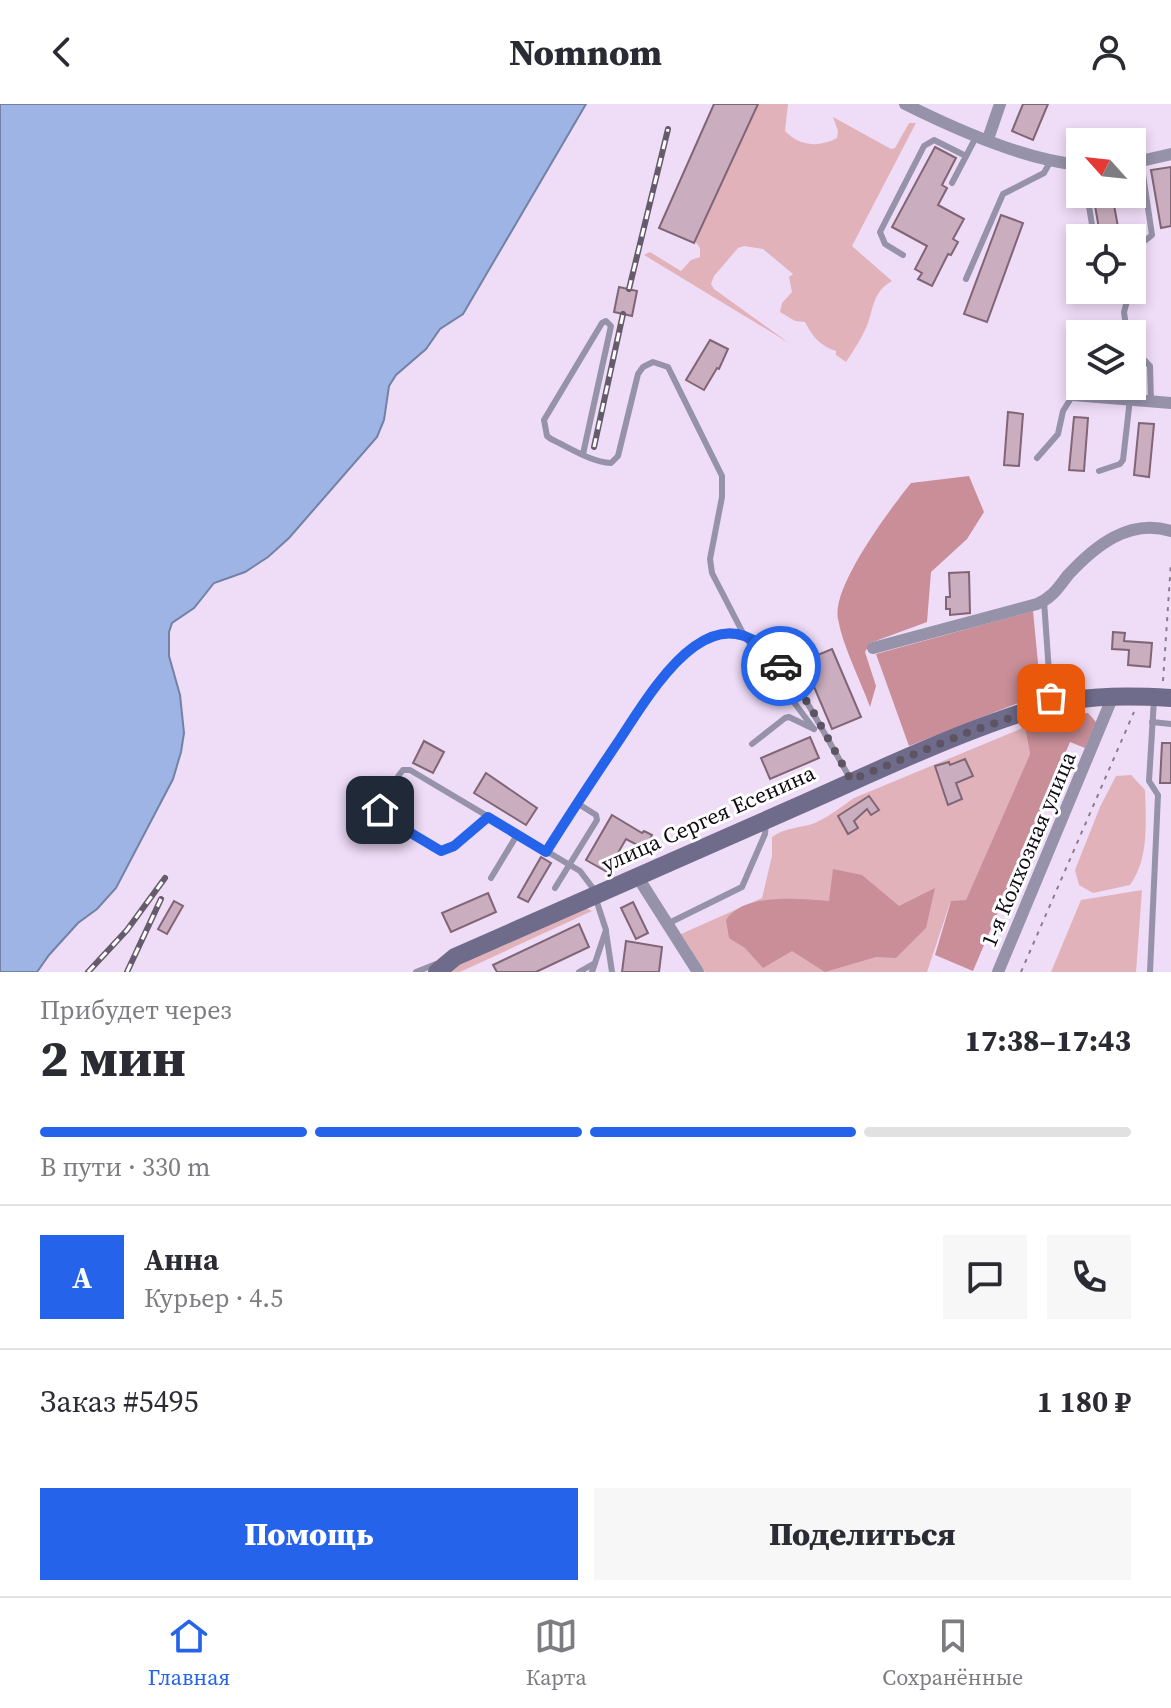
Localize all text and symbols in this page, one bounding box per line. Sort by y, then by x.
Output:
text: Nomnom [509,28,662,77]
icon: back [40,30,84,74]
icon: person [1087,30,1131,74]
north arrow [1066,128,1146,208]
map controls [1066,128,1146,400]
button: locate [1066,224,1146,304]
button: layers [1066,320,1146,400]
courier [741,626,821,706]
icon: car [759,644,803,688]
pin [1017,664,1085,732]
icon: bag [1029,676,1073,720]
street label: 1-я Колхозная улица [973,746,1083,951]
street label: улица Сергея Есенина [596,757,820,879]
pin [346,776,414,844]
icon: home [358,788,402,832]
text: Прибудет через [40,992,232,1028]
text: 17:38–17:43 [964,1020,1131,1061]
text: 2 мин [40,1022,186,1093]
text: В пути · 330 m [40,1149,210,1185]
button: chat [943,1235,1027,1319]
button: phone [1047,1235,1131,1319]
text: Анна [144,1239,219,1280]
text: А [72,1257,92,1298]
text: Курьер · 4.5 [144,1280,283,1316]
text: Заказ #5495 [40,1381,199,1422]
text: 1 180 ₽ [1037,1381,1131,1422]
button: Помощь [40,1488,578,1580]
button: Поделиться [594,1488,1131,1580]
tab: Главная [148,1614,230,1692]
tab: Карта [526,1614,587,1692]
tab: Сохранённые [882,1614,1023,1692]

